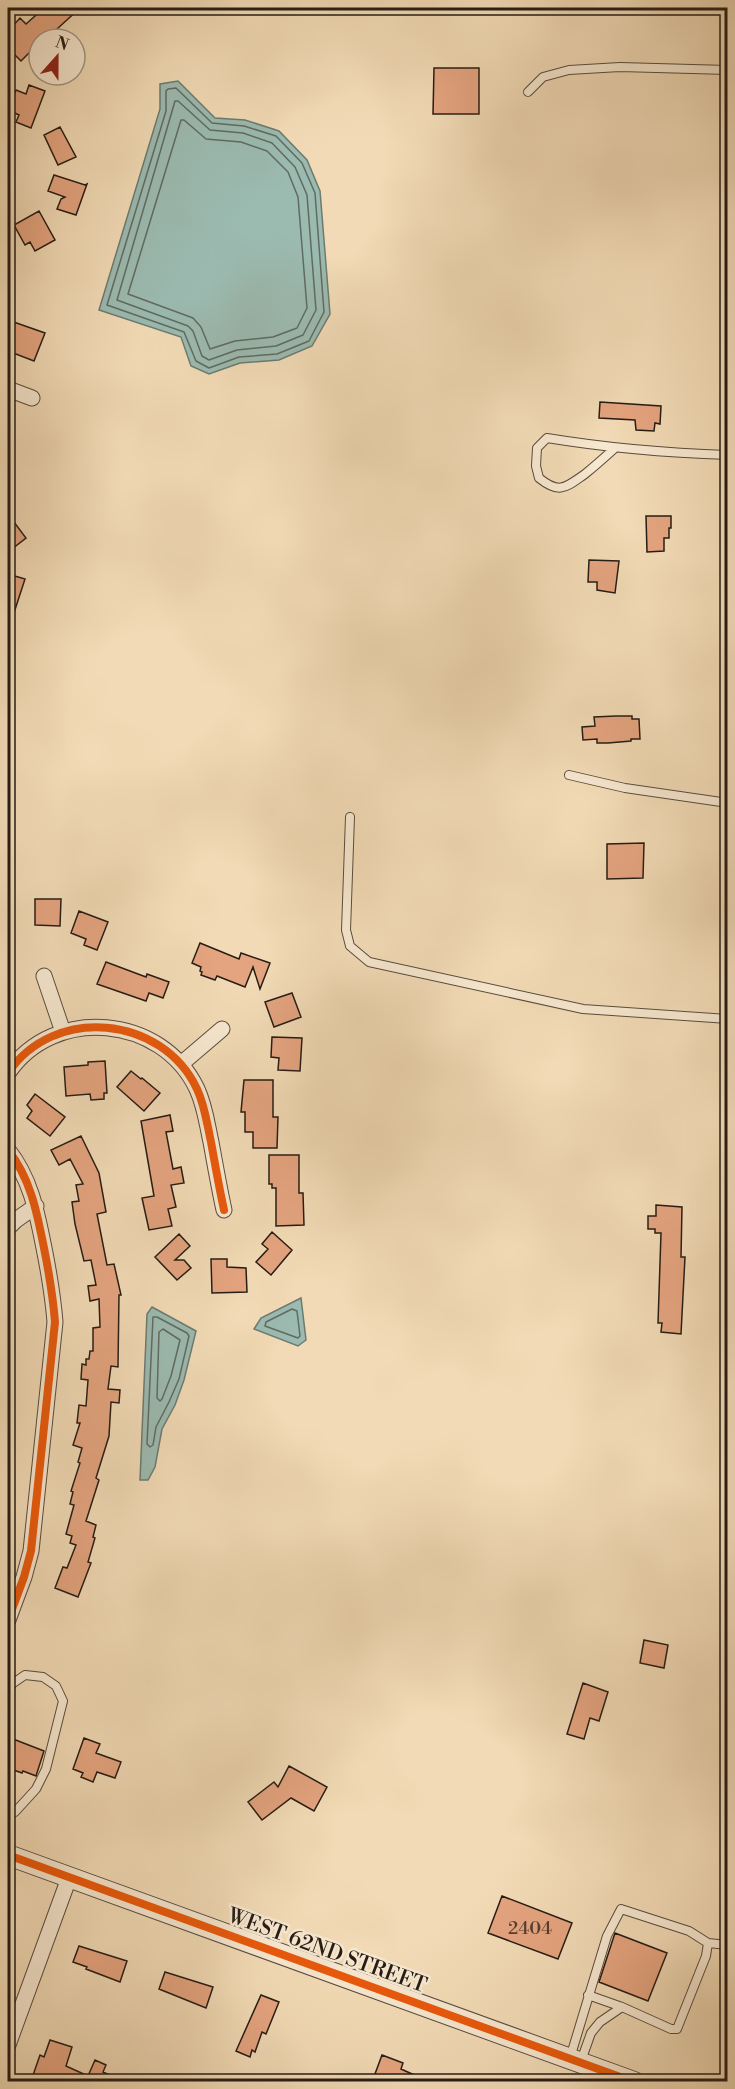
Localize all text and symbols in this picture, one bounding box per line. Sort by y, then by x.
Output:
north arrow [27,27,87,87]
text: N [53,32,72,56]
street label: WEST 62ND STREET [223,1902,430,1999]
house number: 2404 [508,1917,552,1940]

